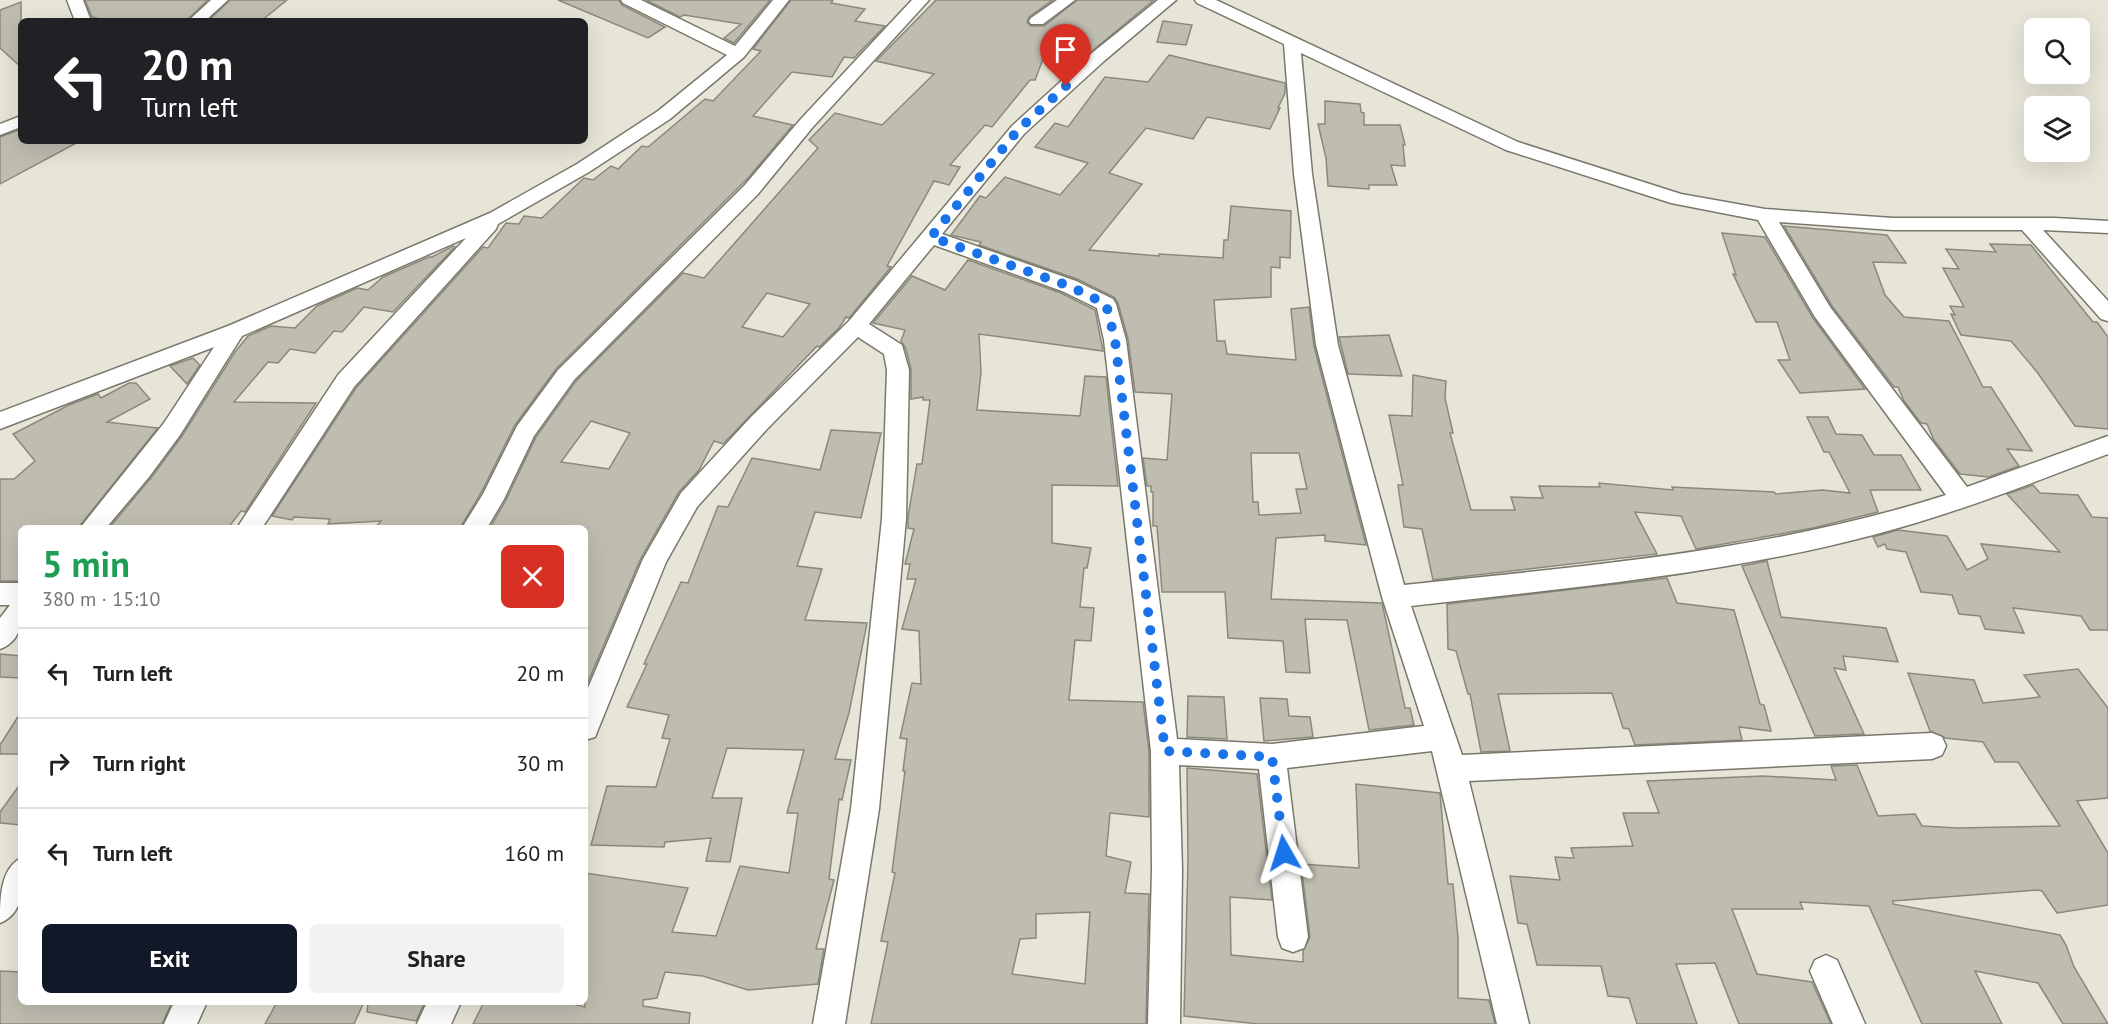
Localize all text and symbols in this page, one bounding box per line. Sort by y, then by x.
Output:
map controls [2024,18,2090,162]
button: search [2024,18,2090,84]
pin [1040,24,1091,86]
icon: arrive [1049,33,1082,66]
text: 20 m [141,37,233,92]
icon: left [42,42,120,120]
text: Turn left [141,90,238,124]
button: layers [2024,96,2090,162]
text: 5 min [42,540,130,587]
button: close [501,545,564,608]
text: 380 m · 15:10 [42,586,160,612]
icon: left [42,657,75,690]
text: Turn left [93,659,173,687]
text: 20 m [516,659,564,687]
icon: right [42,747,75,780]
text: Turn right [93,749,185,777]
text: 30 m [516,749,564,777]
position arrow [1252,821,1316,885]
icon: left [42,837,75,870]
text: Turn left [93,839,173,867]
text: 160 m [504,839,564,867]
button: Exit [42,924,297,993]
button: Share [309,924,564,993]

